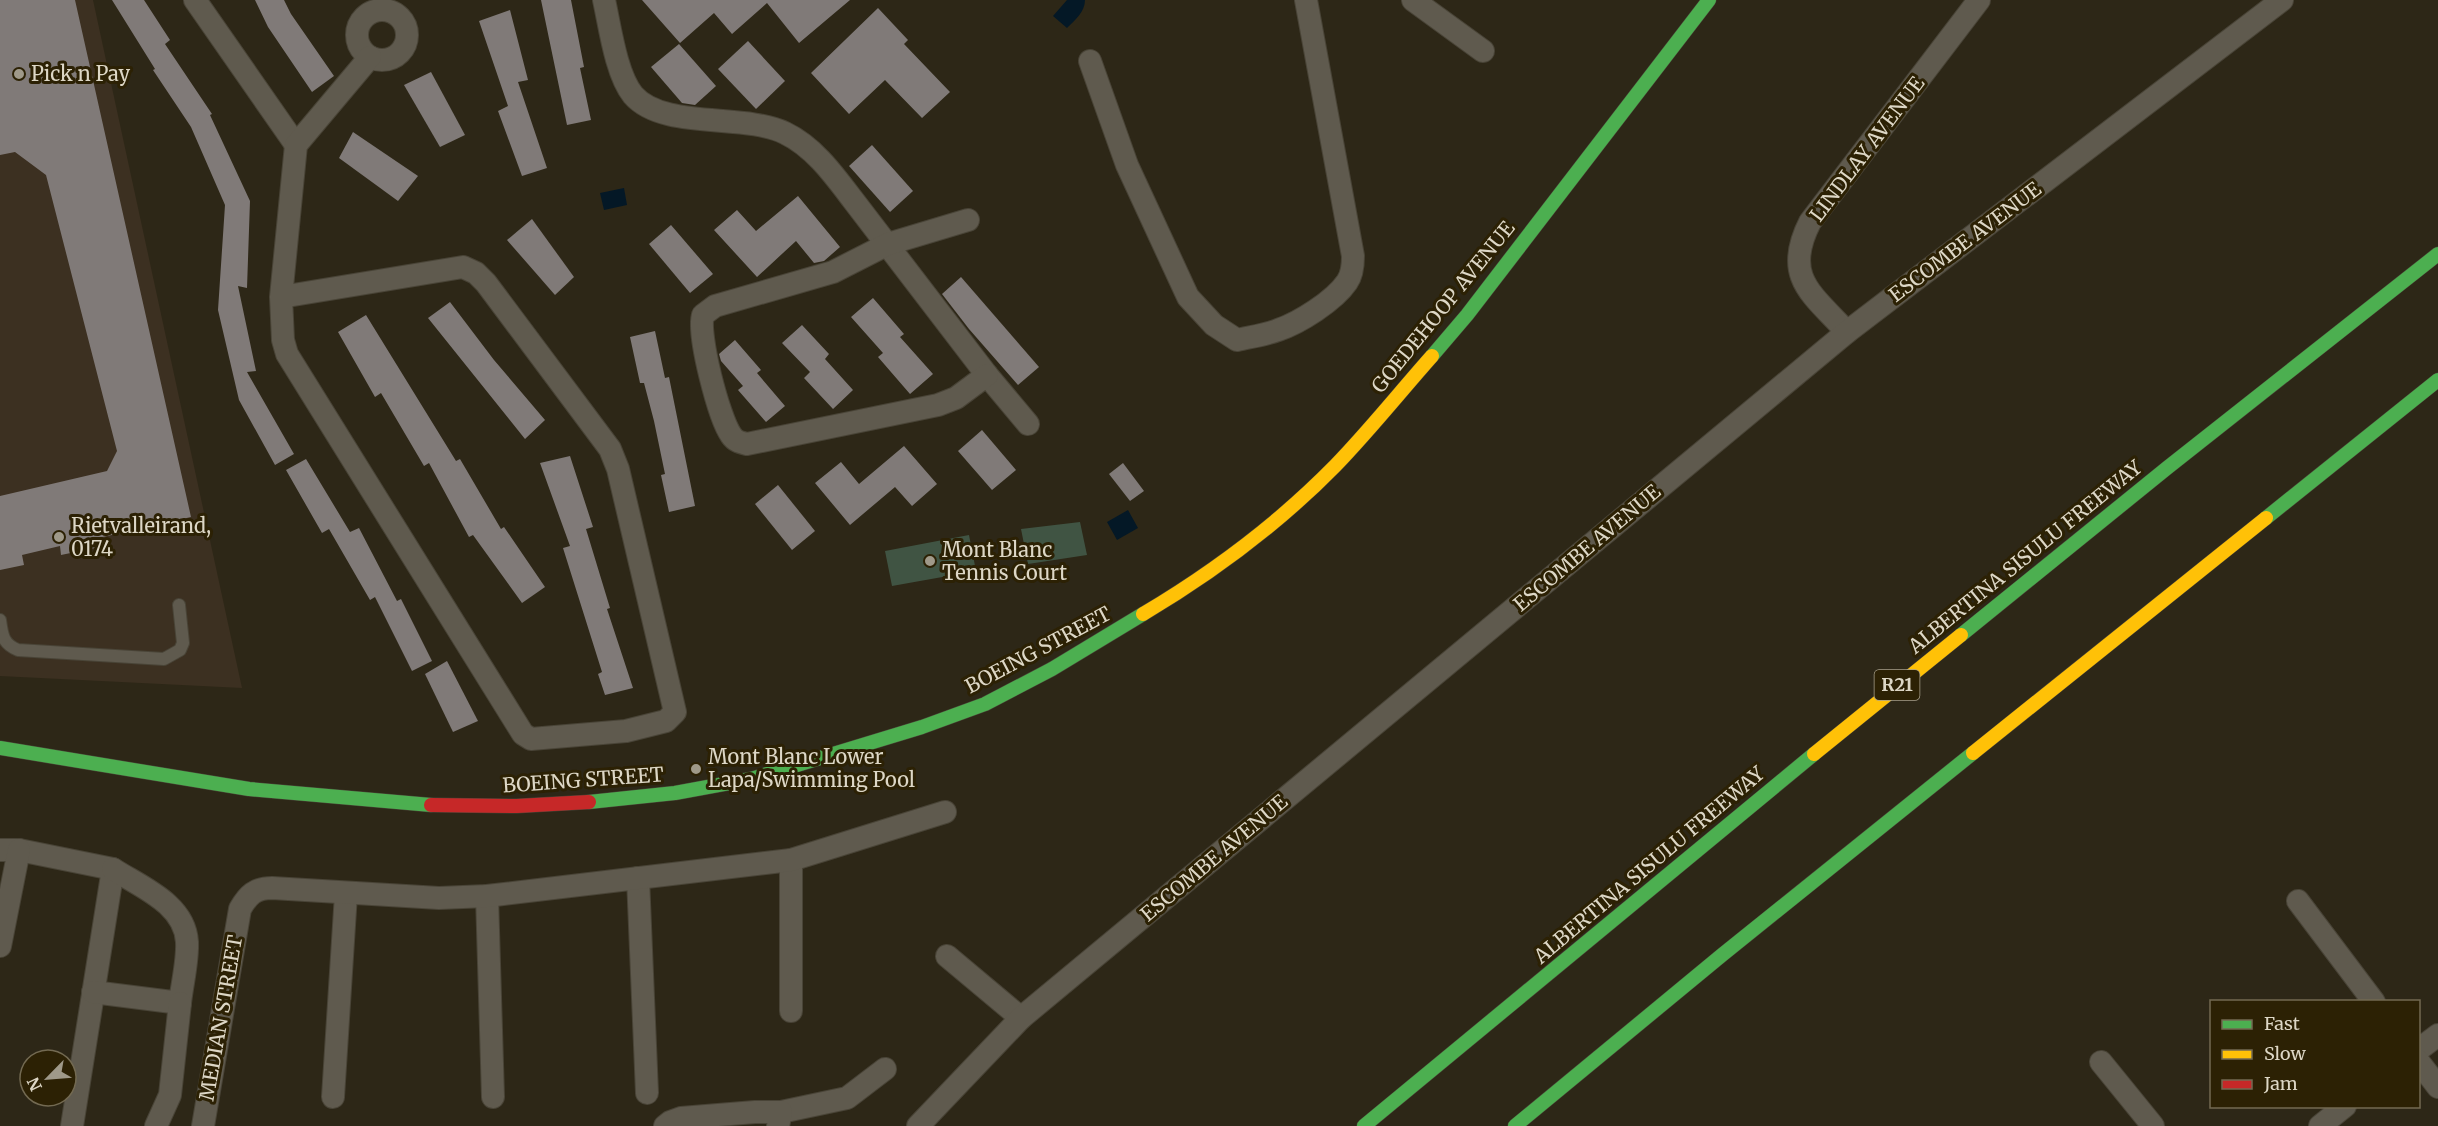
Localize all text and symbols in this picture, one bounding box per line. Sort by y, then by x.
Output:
place label: Pick n Pay [31,61,130,86]
marker: Pick n Pay [12,67,26,81]
street label: LINDLAY AVENUE [1804,71,1929,226]
street label: ESCOMBE AVENUE [1884,176,2046,307]
street label: GOEDEHOOP AVENUE [1366,216,1520,398]
street label: ALBERTINA SISULU FREEWAY [1902,454,2147,659]
street label: ESCOMBE AVENUE [1508,479,1665,616]
place label: Rietvalleirand, 0174 [71,513,211,561]
marker: Rietvalleirand, 0174 [52,530,66,544]
place label: Mont Blanc Tennis Court [942,537,1067,585]
marker: Mont Blanc Tennis Court [923,554,937,568]
street label: BOEING STREET [961,601,1115,699]
road number: R21 [1874,670,1920,700]
place label: Mont Blanc Lower Lapa/Swimming Pool [708,744,915,792]
street label: ALBERTINA SISULU FREEWAY [1528,760,1770,969]
street label: BOEING STREET [502,761,665,798]
marker: Mont Blanc Lower Lapa/Swimming Pool [689,762,703,776]
street label: ESCOMBE AVENUE [1135,789,1292,926]
street label: MEDIAN STREET [194,933,247,1103]
legend [2210,1000,2420,1108]
text: Fast [2264,1012,2300,1035]
text: Slow [2264,1042,2307,1065]
north arrow [18,1048,78,1108]
text: Jam [2263,1072,2298,1095]
text: N [23,1074,46,1094]

